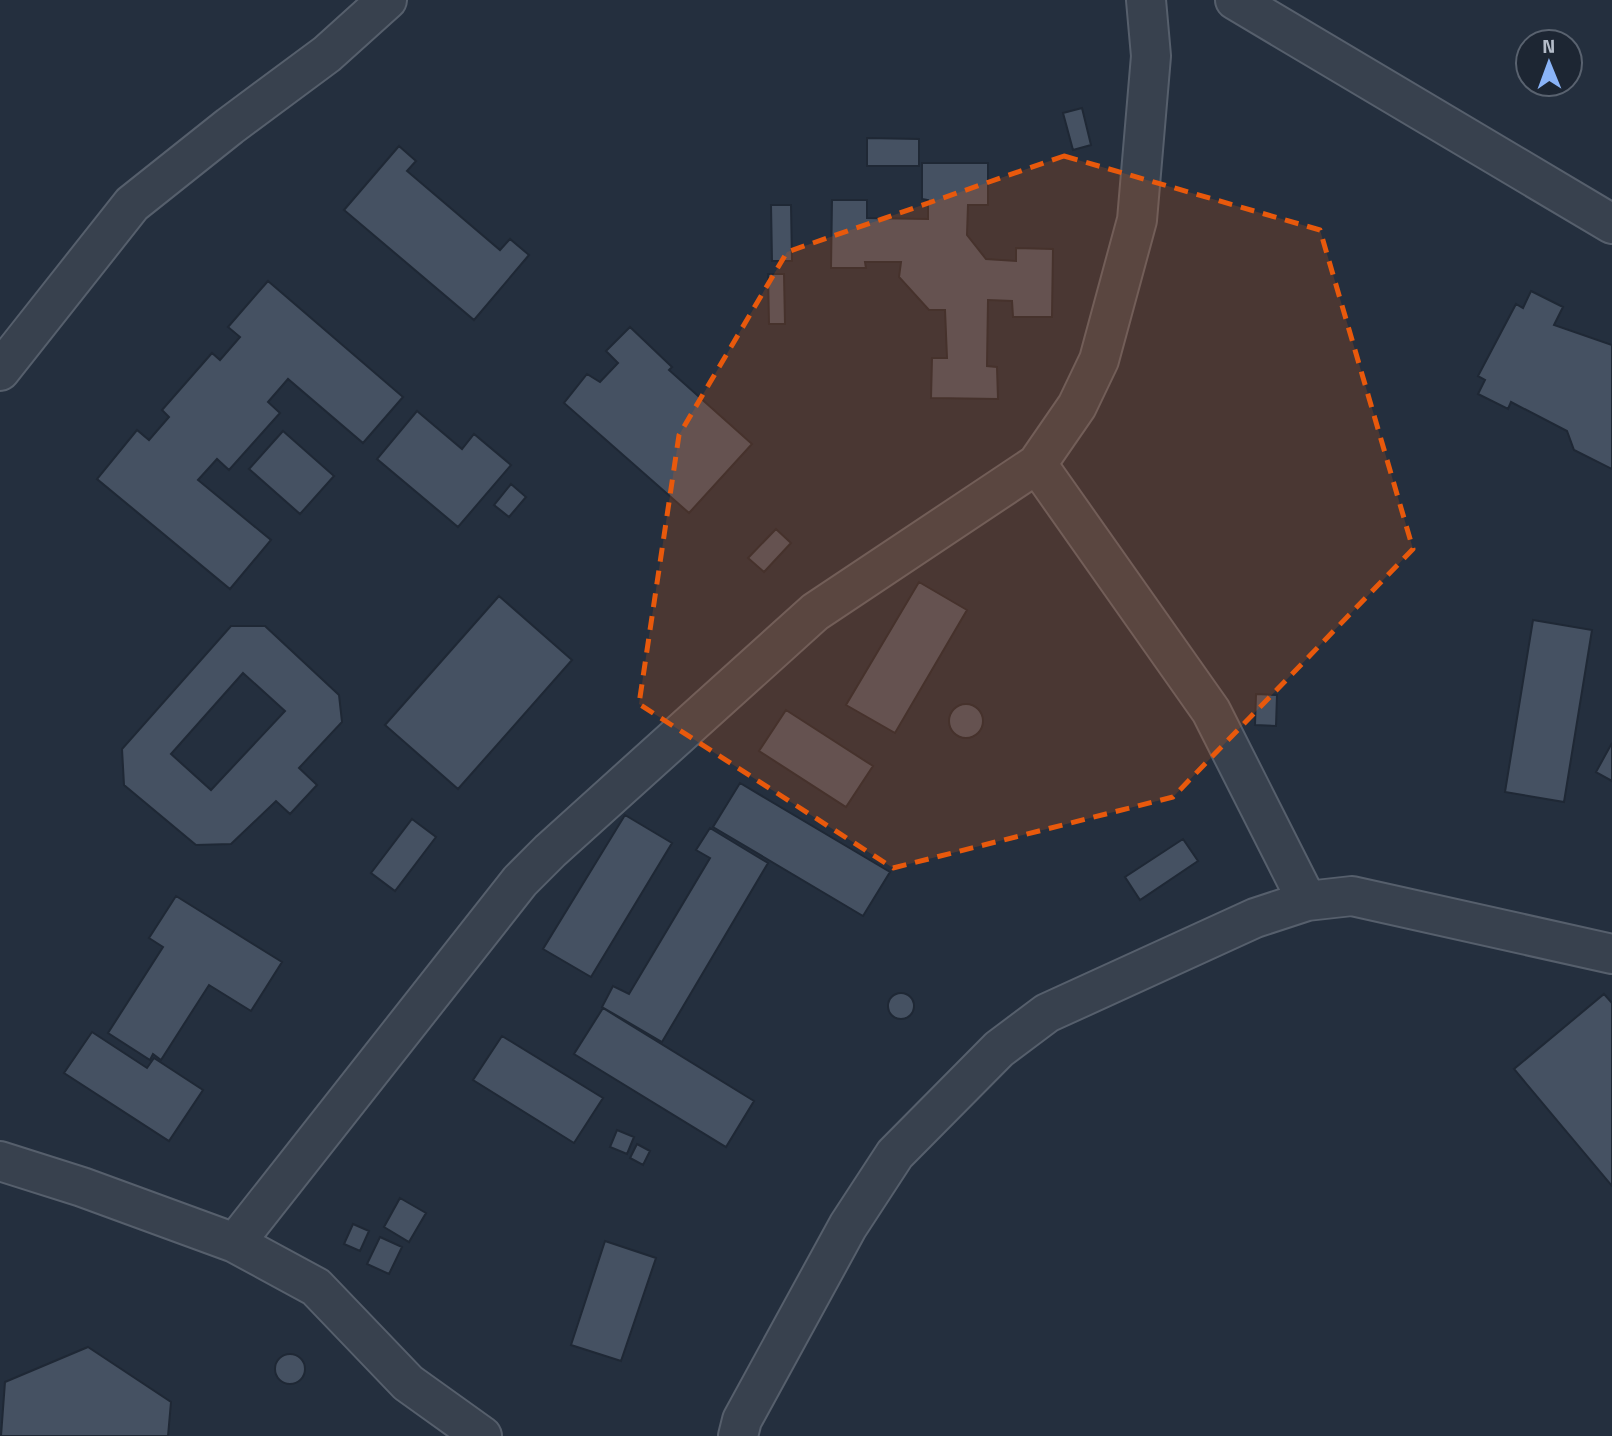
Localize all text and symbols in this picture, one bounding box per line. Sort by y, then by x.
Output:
north arrow [1514,28,1584,98]
text: N [1542,31,1556,60]

